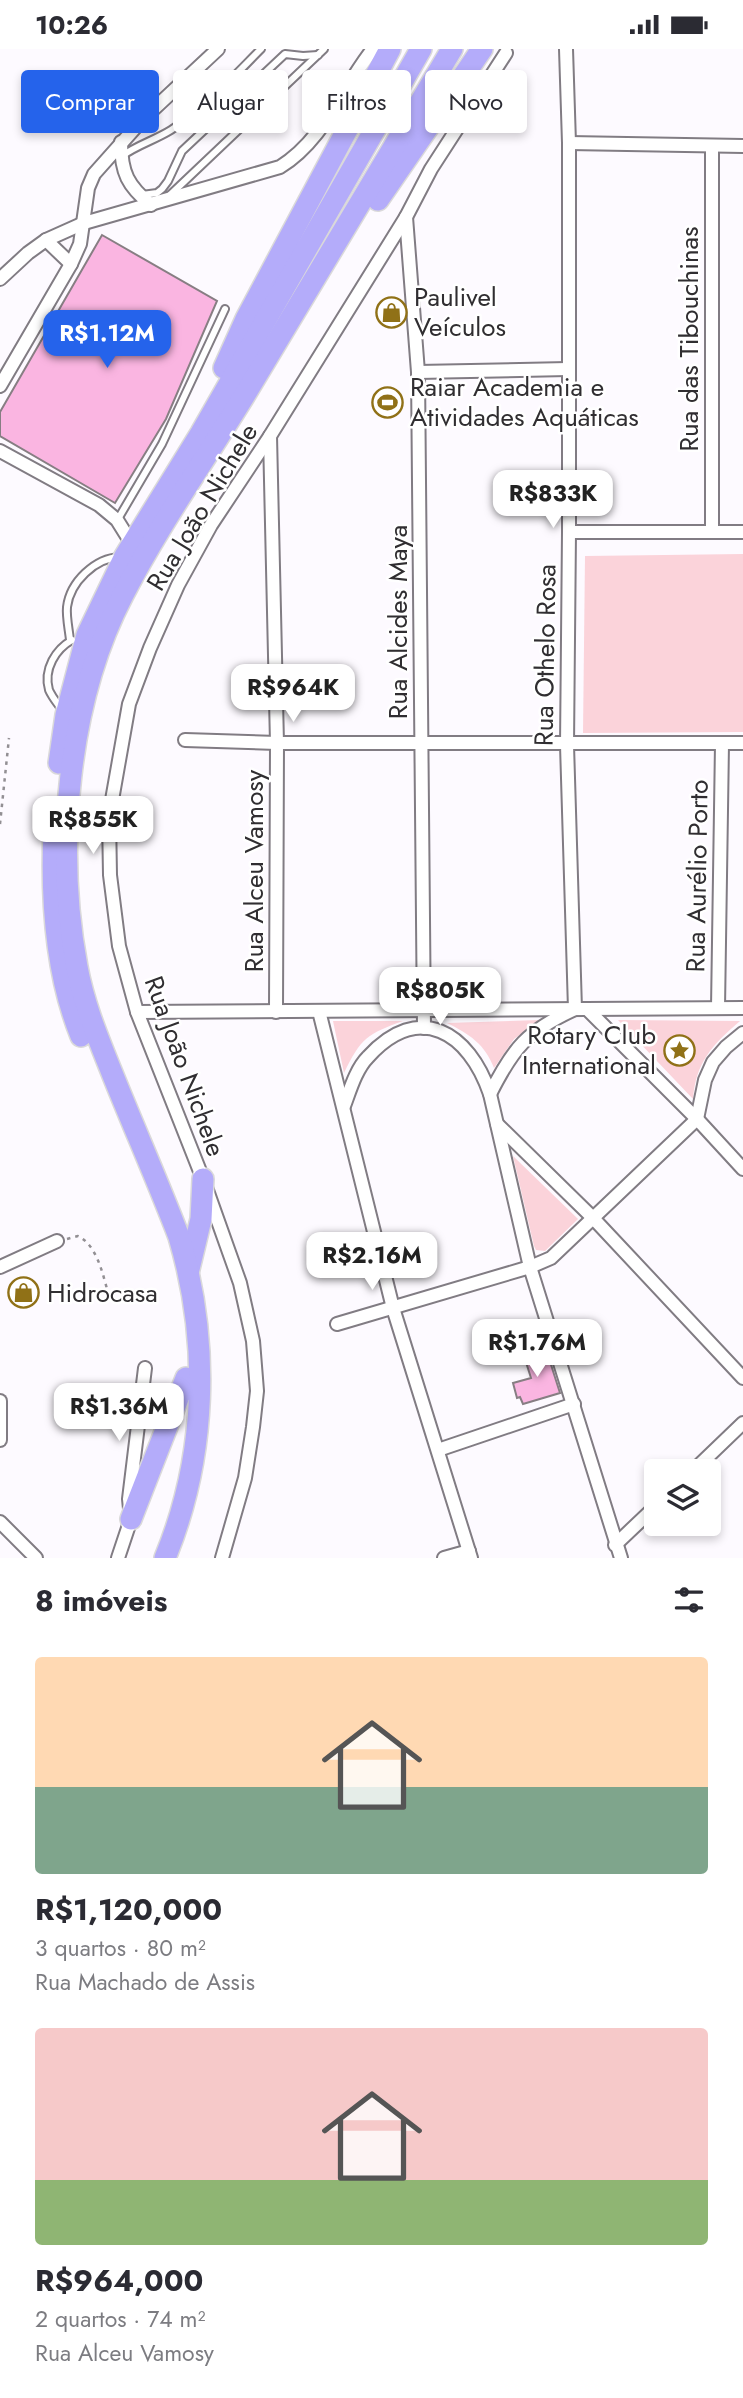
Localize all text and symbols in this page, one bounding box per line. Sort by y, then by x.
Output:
text: 10:26 [35,6,108,44]
chip: Comprar [21,70,159,133]
chip: Alugar [173,70,288,133]
chip: Filtros [302,70,411,133]
chip: Novo [425,70,527,133]
street label: Rua das Tibouchinas [670,226,708,452]
place label: Paulivel Veículos [414,278,506,346]
shop icon: Paulivel Veículos [374,295,408,329]
pin: R$1.12M [42,311,172,370]
text: R$1.12M [59,316,155,350]
place label: Raiar Academia e Atividades Aquáticas [410,368,639,436]
sports icon: Raiar Academia e Atividades Aquáticas [370,385,404,419]
street label: Rua João Nichele [137,416,267,598]
pin: R$833K [496,470,610,530]
text: R$833K [509,476,597,510]
street label: Rua Alcides Maya [379,525,417,719]
street label: Rua Othelo Rosa [524,564,566,746]
pin: R$964K [236,665,350,724]
text: R$964K [247,670,339,704]
street label: Rua Alceu Vamosy [235,769,273,972]
street label: Rua Aurélio Porto [676,779,718,973]
pin: R$855K [36,797,150,856]
text: R$855K [48,802,138,836]
pin: R$805K [383,967,497,1027]
street label: Rua João Nichele [135,971,235,1161]
text: R$805K [395,973,485,1007]
place label: Rotary Club International [522,1016,656,1084]
place icon: Rotary Club International [662,1033,696,1067]
pin: R$2.16M [307,1233,437,1292]
text: R$2.16M [322,1238,422,1272]
place label: Hidrocasa [47,1274,158,1312]
shop icon: Hidrocasa [7,1276,41,1310]
pin: R$1.76M [472,1319,602,1379]
text: R$1.76M [488,1325,586,1359]
pin: R$1.36M [54,1383,184,1443]
text: R$1.36M [70,1389,168,1423]
map controls [644,1459,721,1536]
button: layers [644,1459,721,1536]
text: 8 imóveis [35,1579,167,1622]
icon: filters [670,1581,708,1619]
icon: home [309,1702,435,1828]
text: R$1,120,000 [35,1888,222,1931]
text: 3 quartos · 80 m² [35,1931,206,1965]
text: Rua Machado de Assis [35,1965,255,1999]
icon: home [309,2073,435,2199]
text: R$964,000 [35,2259,203,2302]
text: 2 quartos · 74 m² [35,2302,205,2336]
text: Rua Alceu Vamosy [35,2336,214,2370]

